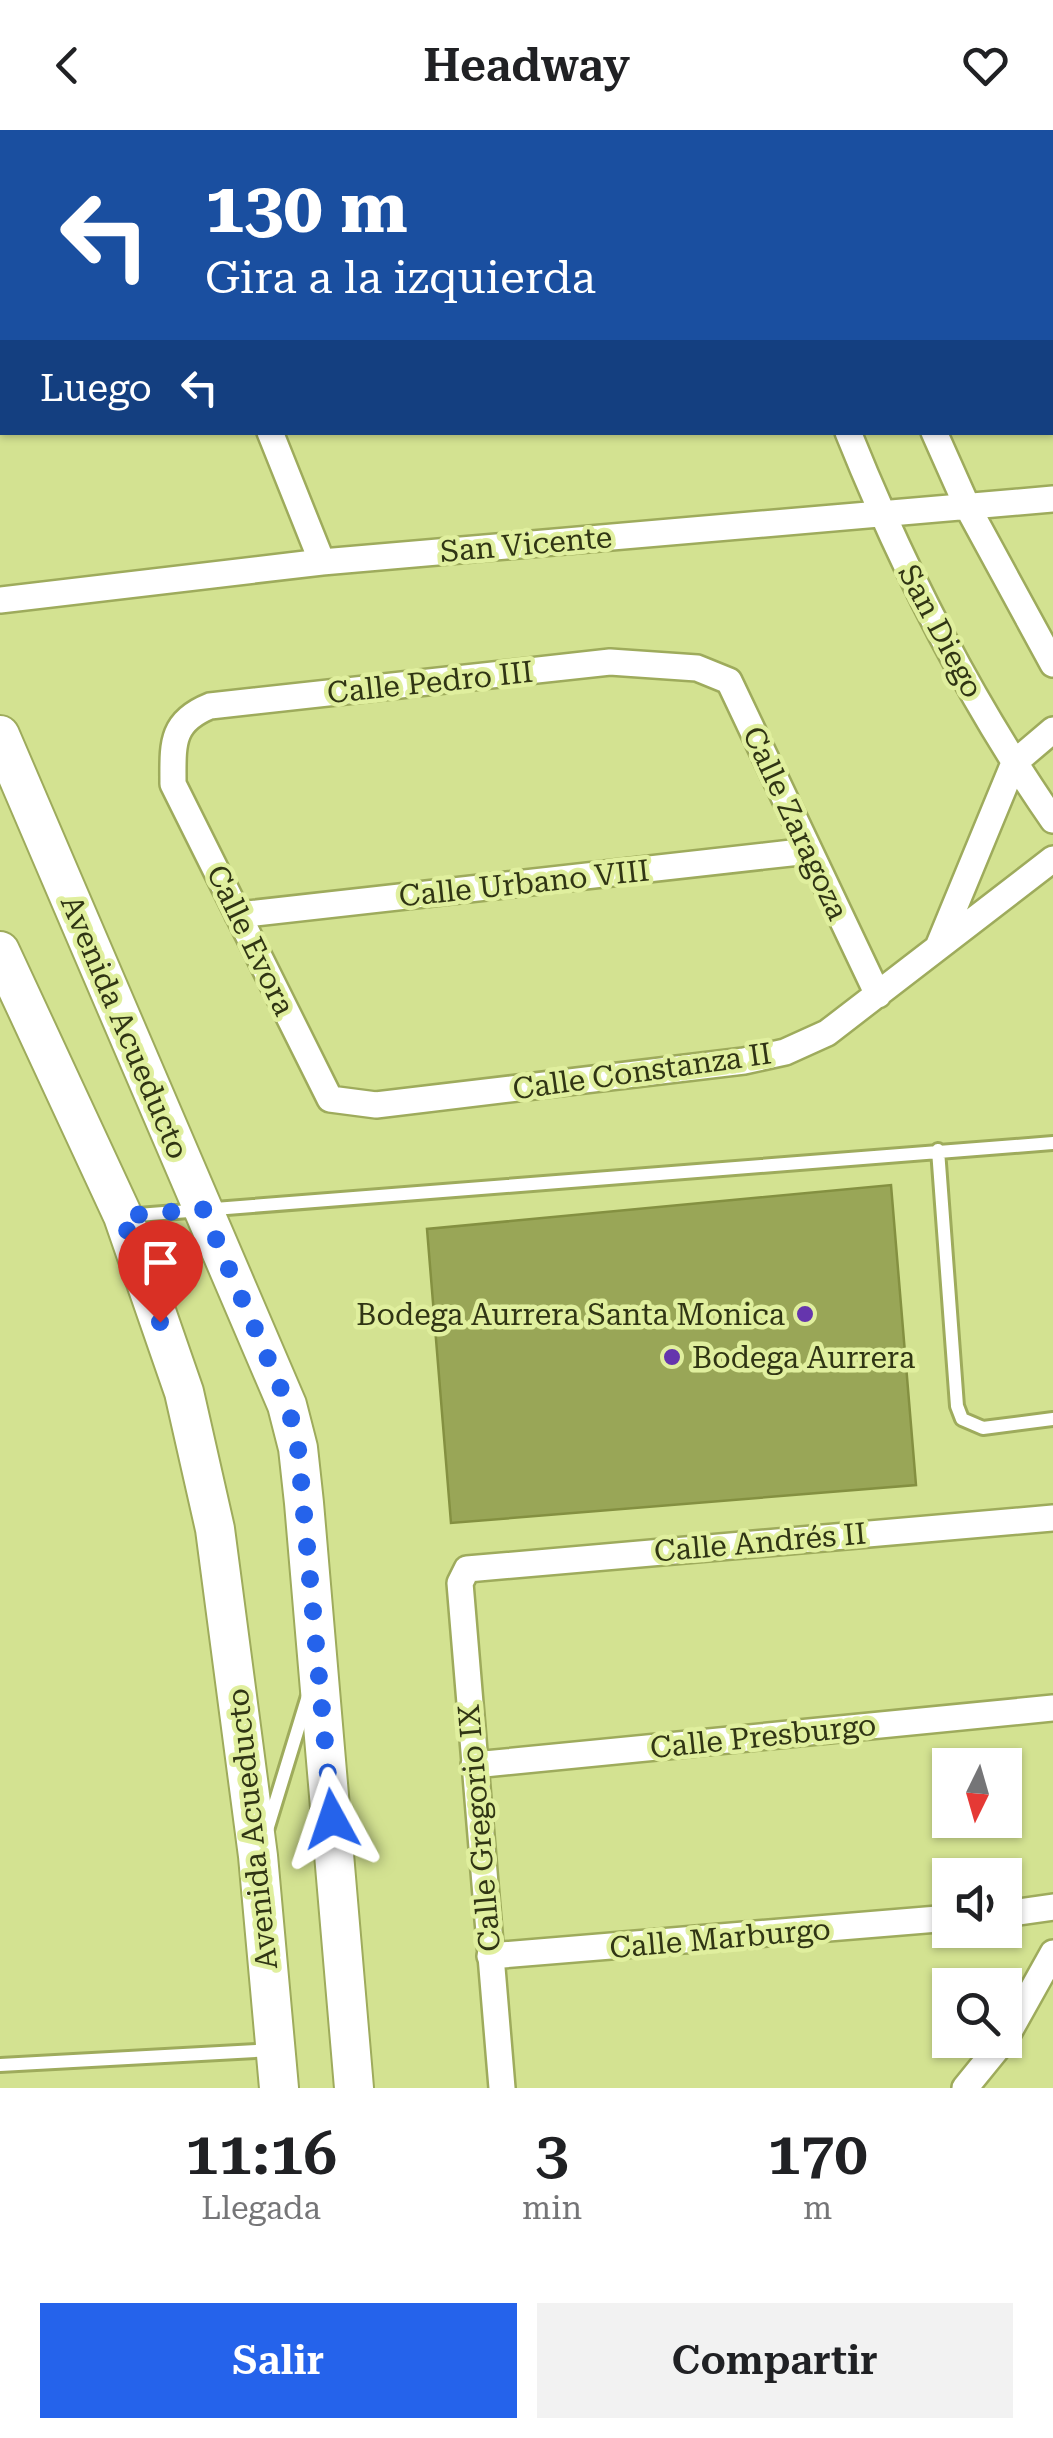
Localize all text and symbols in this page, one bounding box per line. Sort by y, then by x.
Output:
icon: back [40,38,95,93]
icon: heart [958,38,1013,93]
text: Headway [423,39,630,92]
text: 130 m [205,167,408,249]
icon: left [40,170,170,300]
text: Gira a la izquierda [205,251,596,304]
icon: left [172,360,227,415]
text: Luego [40,366,152,410]
street label: San Vicente [439,519,613,569]
street label: San Diego [891,558,991,704]
street label: Calle Pedro III [325,654,535,710]
street label: Calle Zaragoza [736,721,856,925]
street label: Calle Urbano VIII [397,852,651,914]
street label: Calle Evora [200,859,302,1021]
street label: Avenida Acueducto [54,890,196,1164]
street label: Calle Constanza II [510,1035,774,1107]
pin [118,1220,203,1323]
icon: arrive [133,1235,188,1290]
place label: Bodega Aurrera Santa Monica [356,1297,785,1332]
marker: Bodega Aurrera Santa Monica [794,1303,816,1325]
place label: Bodega Aurrera [692,1340,915,1375]
marker: Bodega Aurrera [661,1346,683,1368]
street label: Calle Andrés II [652,1515,868,1569]
street label: Avenida Acueducto [220,1687,284,1971]
street label: Calle Gregorio IX [451,1703,507,1953]
street label: Calle Presburgo [648,1707,878,1765]
north arrow [932,1748,1022,1838]
map controls [932,1748,1022,2058]
position arrow [280,1767,384,1871]
button: sound [932,1858,1022,1948]
street label: Calle Marburgo [608,1911,832,1965]
button: search [932,1968,1022,2058]
text: 11:16 [185,2118,337,2189]
text: 3 [535,2118,569,2189]
text: 170 [767,2118,868,2189]
text: Llegada [201,2189,321,2227]
text: min [522,2189,582,2227]
text: m [803,2189,832,2227]
button: Salir [40,2303,517,2418]
button: Compartir [537,2303,1013,2418]

